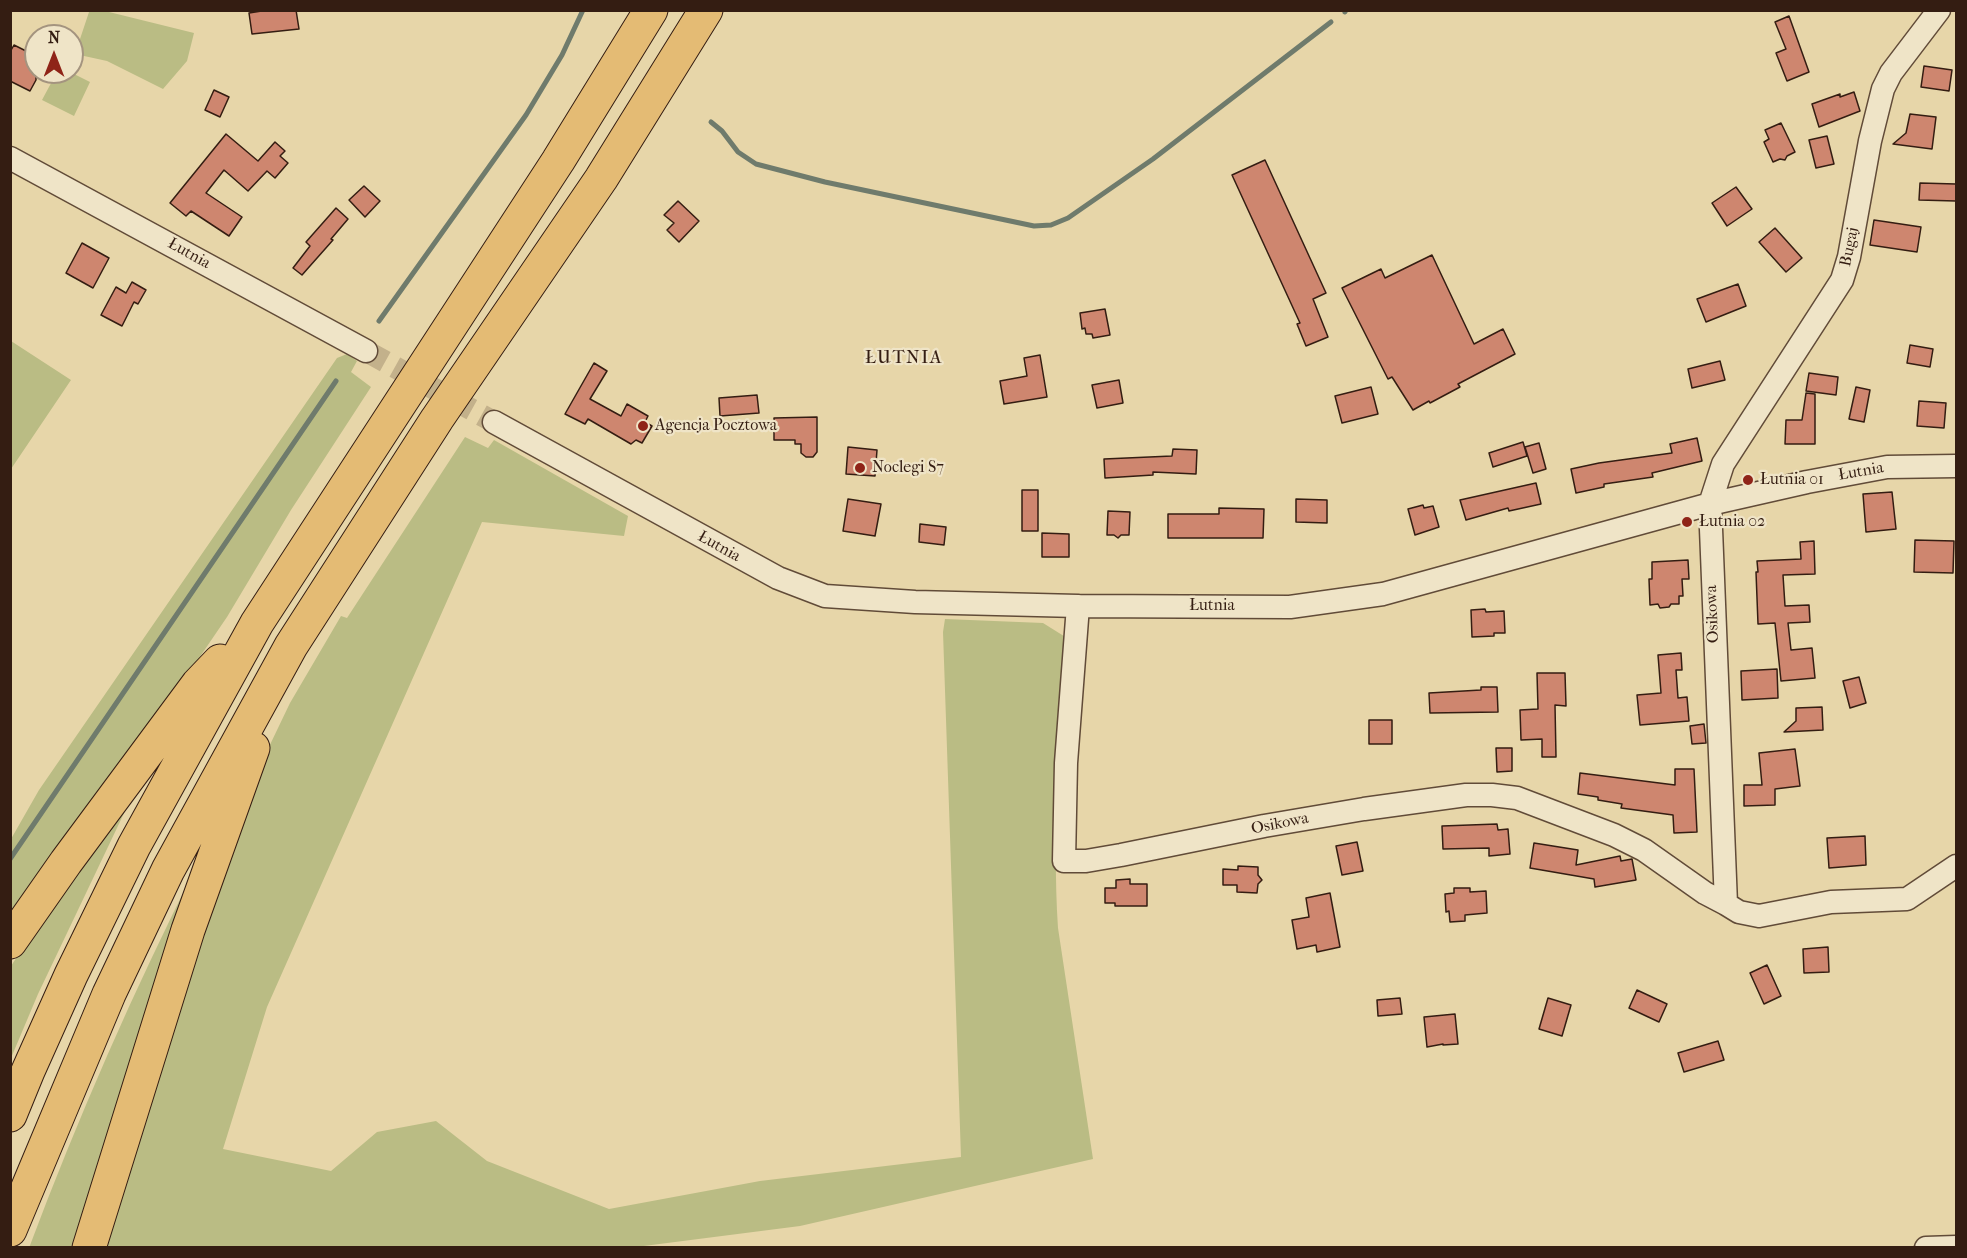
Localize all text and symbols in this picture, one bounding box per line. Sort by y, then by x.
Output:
north arrow [24,24,84,84]
text: N [48,28,60,47]
street label: Bugaj [1837,226,1863,268]
street label: Łutnia [164,235,214,273]
district label: ŁUTNIA [865,348,943,370]
place label: Agencja Pocztowa [655,416,777,436]
marker: Agencja Pocztowa [636,419,650,433]
place label: Noclegi S7 [872,458,944,478]
street label: Łutnia [1837,459,1885,485]
marker: Noclegi S7 [853,461,867,475]
place label: Łutnia 01 [1760,470,1824,490]
marker: Łutnia 01 [1741,473,1755,487]
place label: Łutnia 02 [1699,512,1765,532]
marker: Łutnia 02 [1680,515,1694,529]
street label: Łutnia [694,528,744,566]
street label: Osikowa [1702,585,1724,643]
street label: Łutnia [1189,596,1235,616]
street label: Osikowa [1250,809,1310,839]

